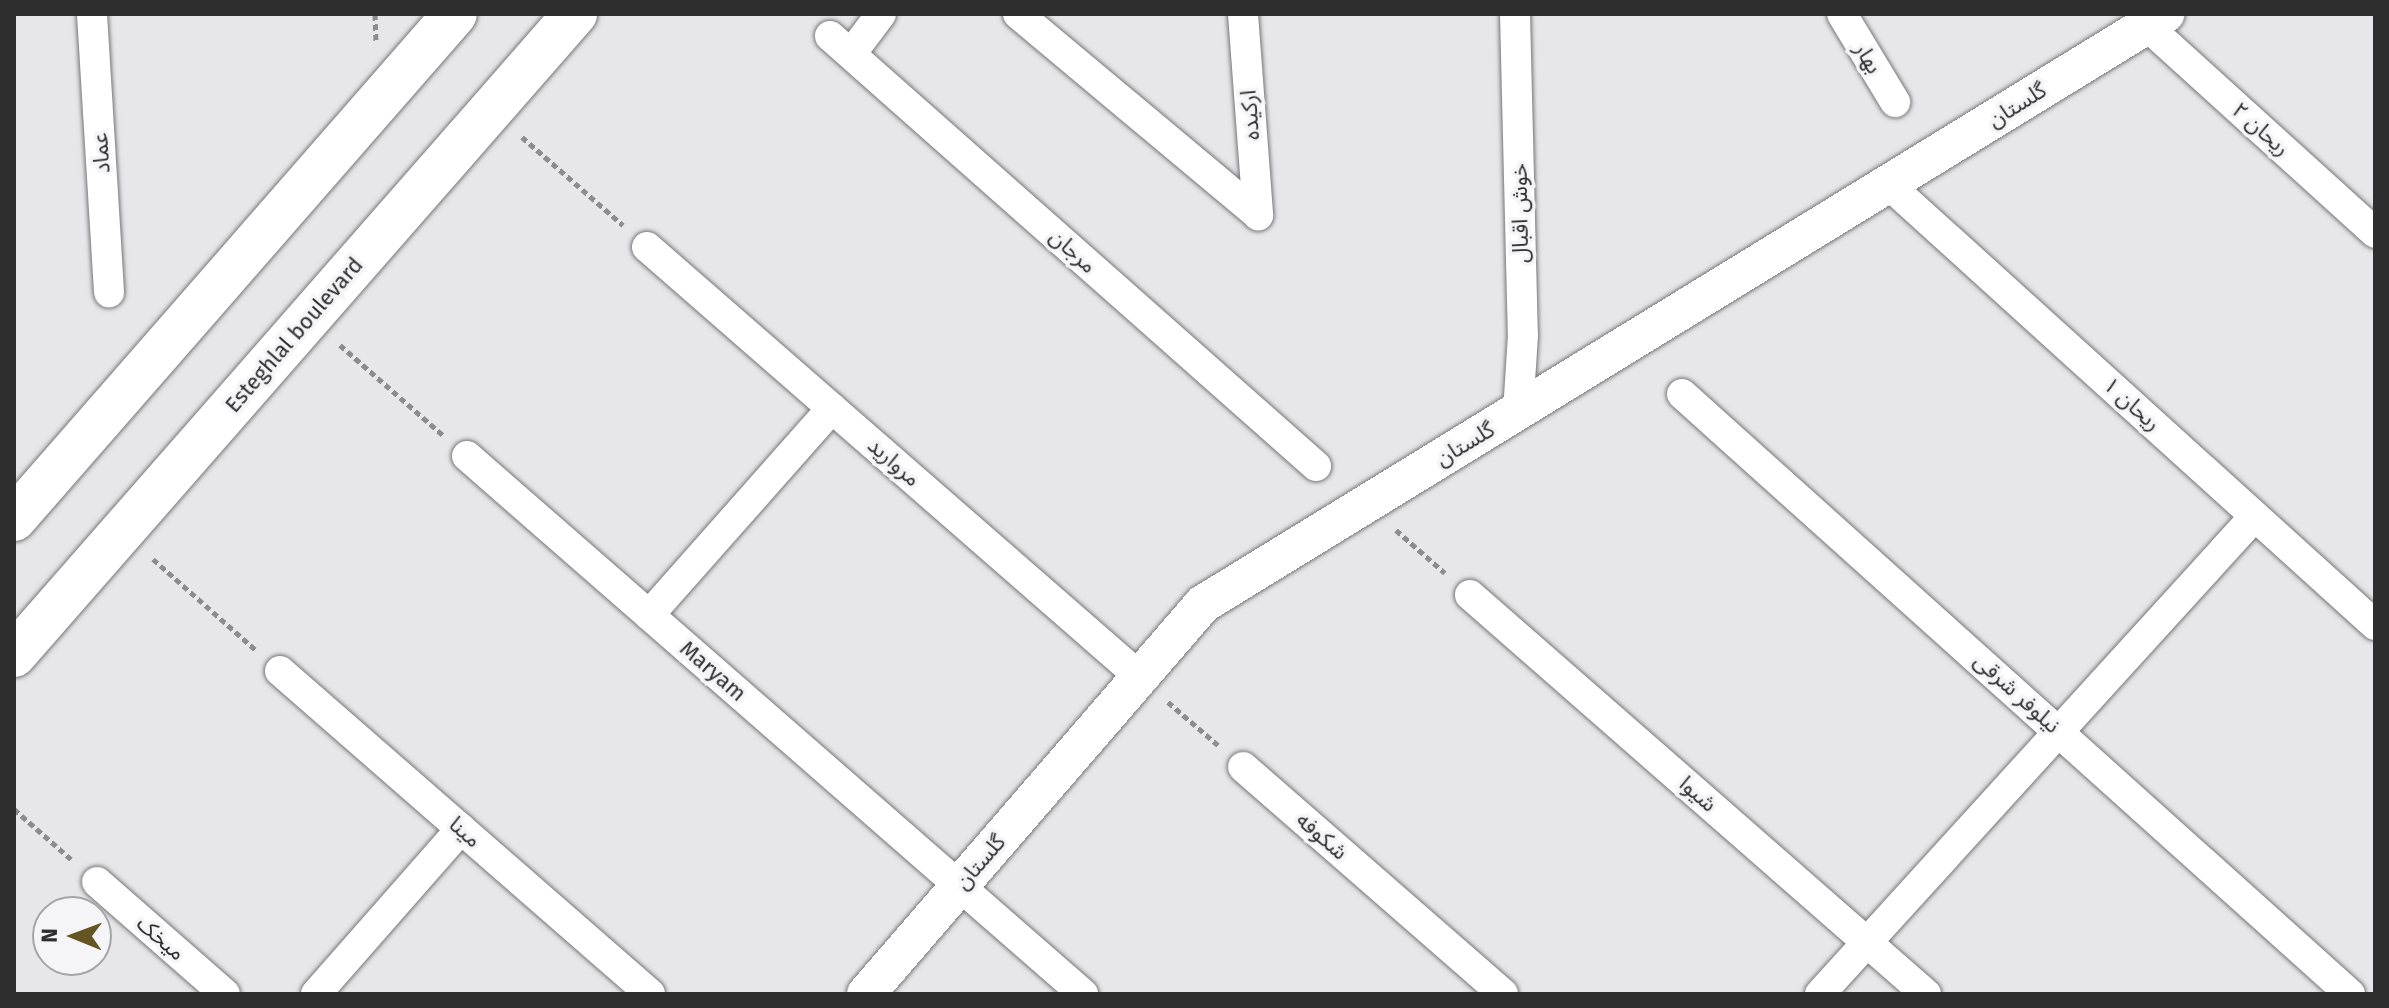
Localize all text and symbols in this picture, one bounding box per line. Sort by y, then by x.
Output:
street label: بهار [1849,38,1887,78]
street label: گلستان [1983,77,2051,133]
street label: ارکیده [1235,89,1265,141]
street label: ریحان ۲ [2227,96,2295,162]
street label: عماد [86,132,116,174]
street label: خوش اقبال [1506,163,1534,263]
street label: مرجان [1044,223,1102,279]
street label: Esteghlal boulevard [220,252,368,418]
street label: ریحان ۱ [2098,371,2166,437]
street label: گلستان [1431,416,1499,472]
street label: مروارید [862,432,926,492]
street label: Maryam [675,635,751,707]
street label: نیلوفر شرقی [1968,647,2066,739]
street label: شیوا [1674,771,1722,817]
street label: شکوفه [1291,807,1353,865]
street label: مینا [444,811,486,853]
street label: گلستان [949,829,1011,895]
north arrow [32,896,112,976]
street label: میخک [132,910,190,966]
text: N [36,928,63,943]

